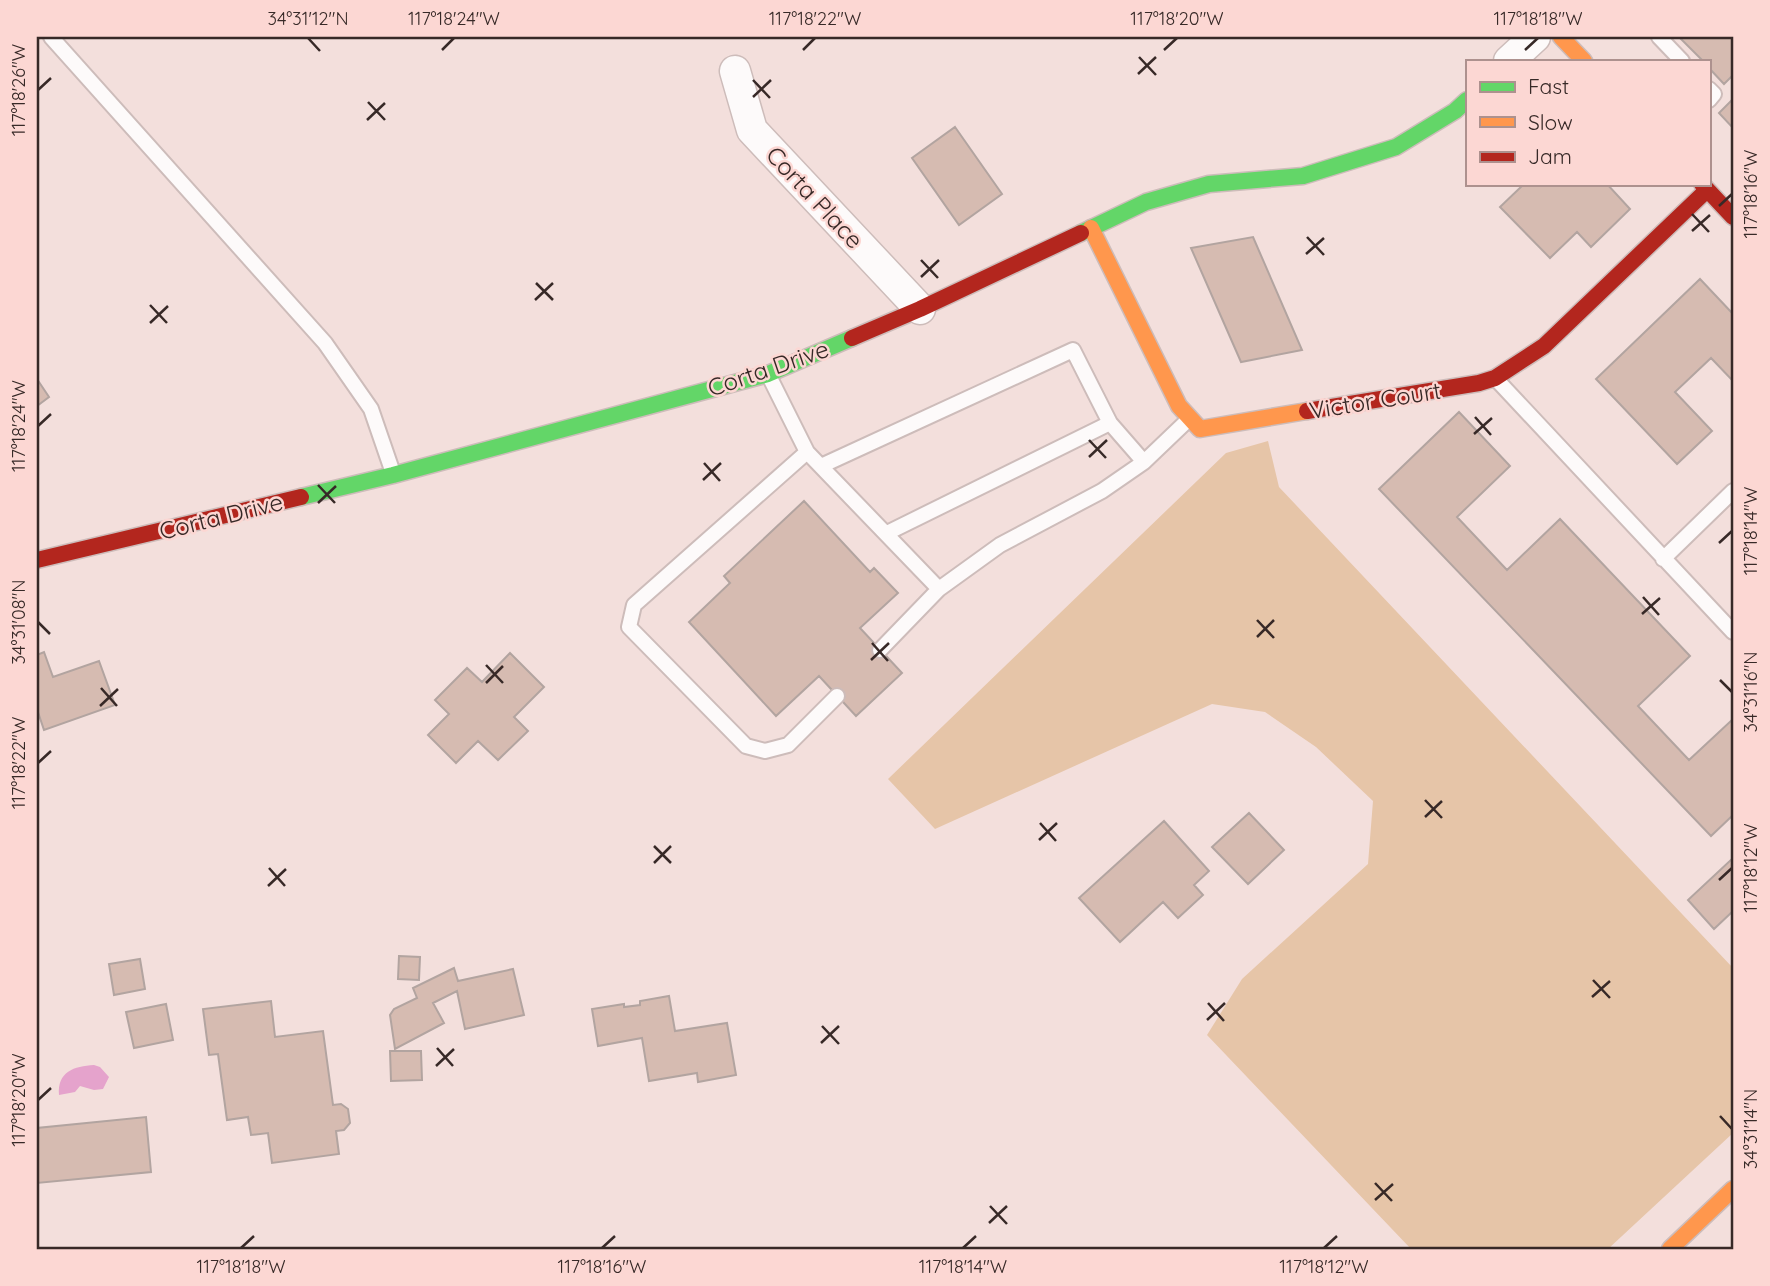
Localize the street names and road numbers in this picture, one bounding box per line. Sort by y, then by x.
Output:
street label: Corta Place [760,140,870,254]
street label: Corta Drive [703,333,833,403]
street label: Victor Court [1307,375,1443,425]
street label: Corta Drive [156,486,286,546]

